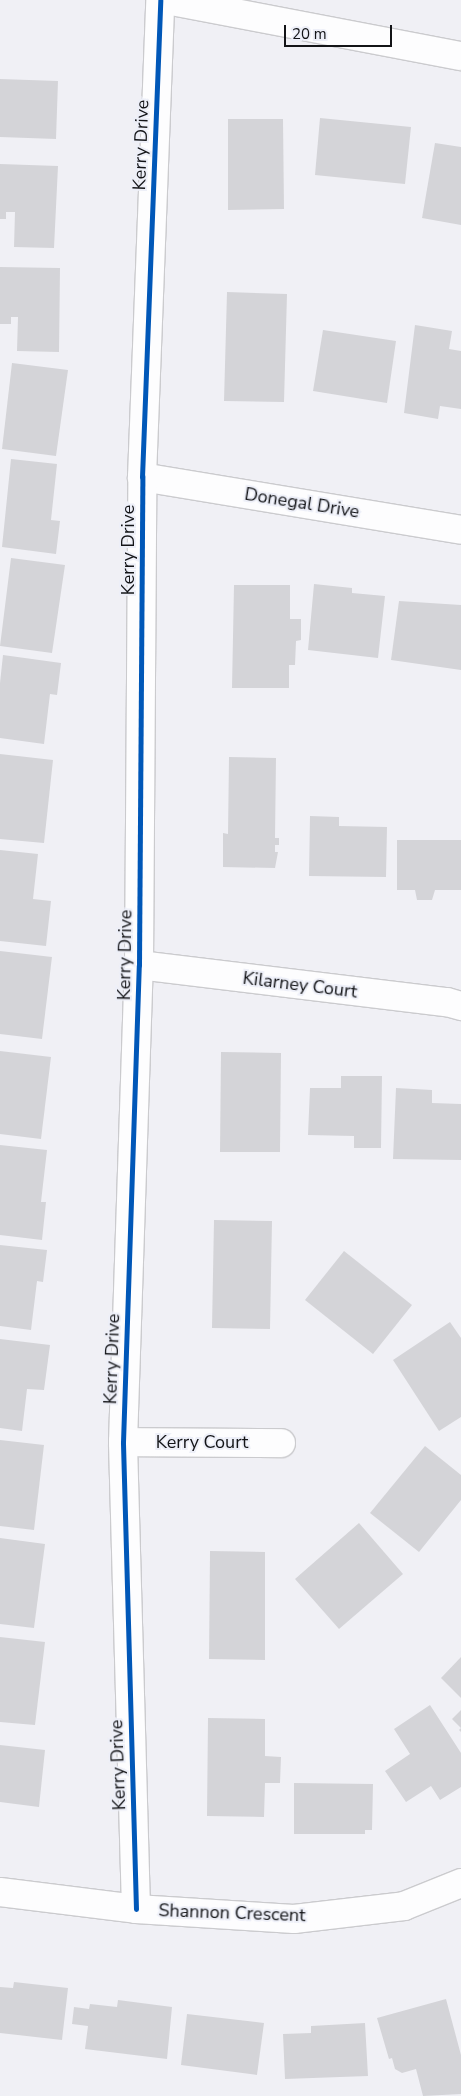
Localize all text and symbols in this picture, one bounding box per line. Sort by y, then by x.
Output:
scale bar [286,15,394,47]
text: 20 m [292,24,327,44]
street label: Kerry Drive [129,99,153,191]
street label: Donegal Drive [243,483,361,523]
street label: Kerry Drive [117,505,139,595]
street label: Kerry Drive [113,910,137,1000]
street label: Kilarney Court [242,967,358,1003]
street label: Kerry Drive [100,1313,124,1405]
street label: Kerry Court [156,1431,248,1453]
street label: Kerry Drive [106,1719,130,1811]
street label: Shannon Crescent [158,1900,306,1926]

